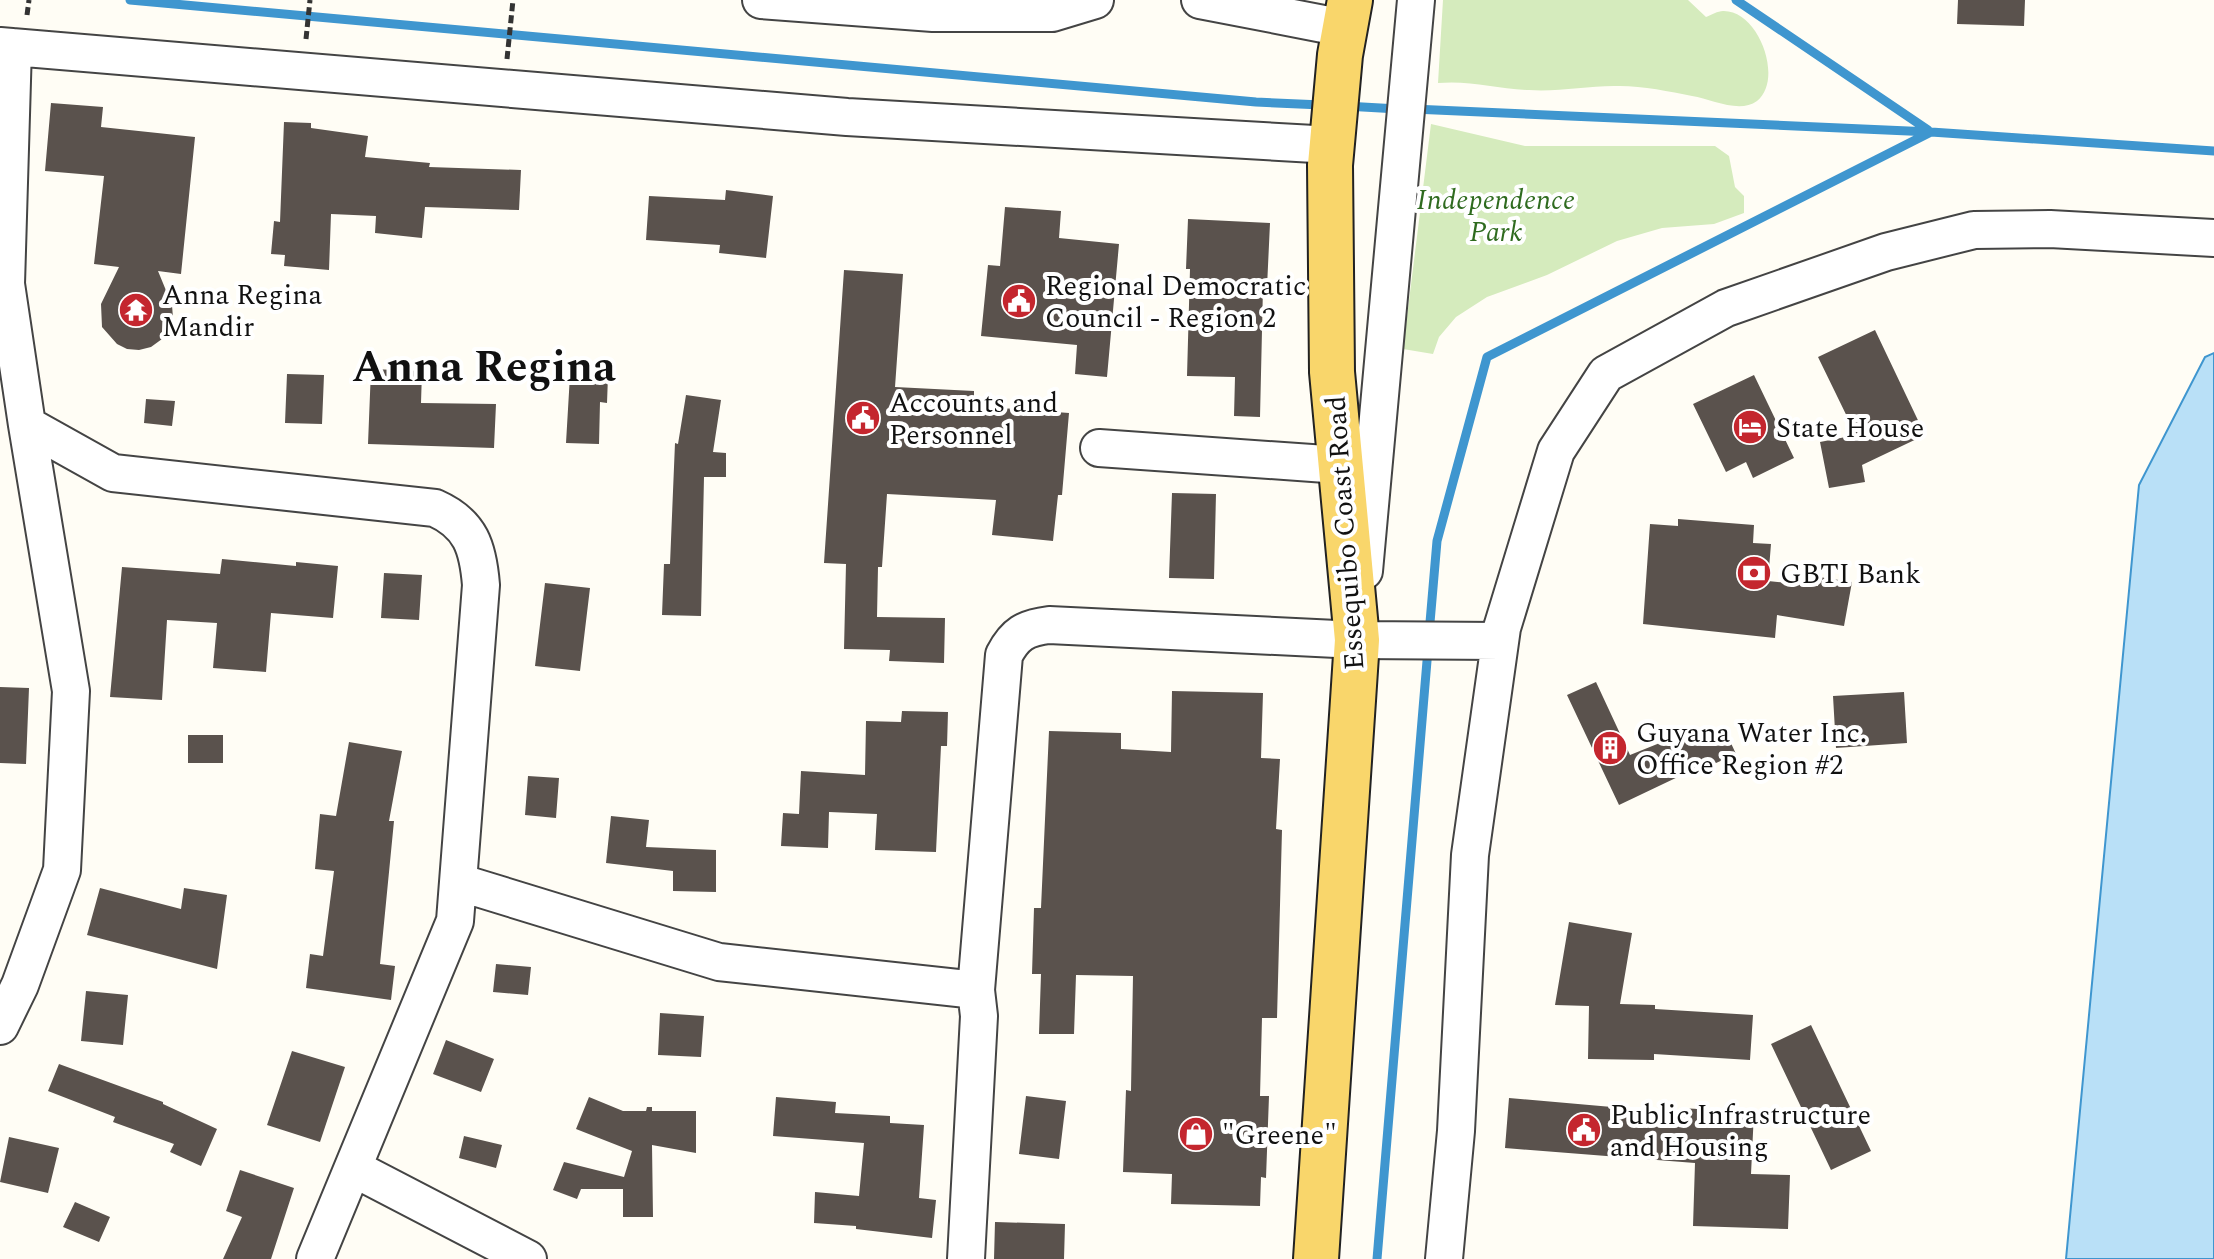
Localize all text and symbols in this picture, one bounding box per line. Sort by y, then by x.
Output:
park label: Independence Park [1417,179,1575,254]
place label: Regional Democratic Council - Region 2 [1045,265,1306,340]
place label: Anna Regina Mandir [162,274,322,349]
public building icon: Regional Democratic Council - Region 2 [1000,282,1038,320]
temple icon: Anna Regina Mandir [117,291,155,329]
district label: Anna Regina [352,334,616,401]
place label: Accounts and Personnel [889,382,1058,457]
street label: Essequibo Coast Road [1314,394,1377,672]
public building icon: Accounts and Personnel [844,399,882,437]
place label: State House [1776,407,1924,450]
hotel icon: State House [1731,408,1769,446]
place label: GBTI Bank [1780,553,1921,596]
bank icon: GBTI Bank [1735,554,1773,592]
place label: Guyana Water Inc. Office Region #2 [1636,712,1867,787]
building icon: Guyana Water Inc. Office Region #2 [1591,729,1629,767]
place label: Public Infrastructure and Housing [1610,1094,1871,1169]
public building icon: Public Infrastructure and Housing [1565,1111,1603,1149]
place label: "Greene" [1222,1114,1337,1157]
shop icon: "Greene" [1177,1115,1215,1153]

